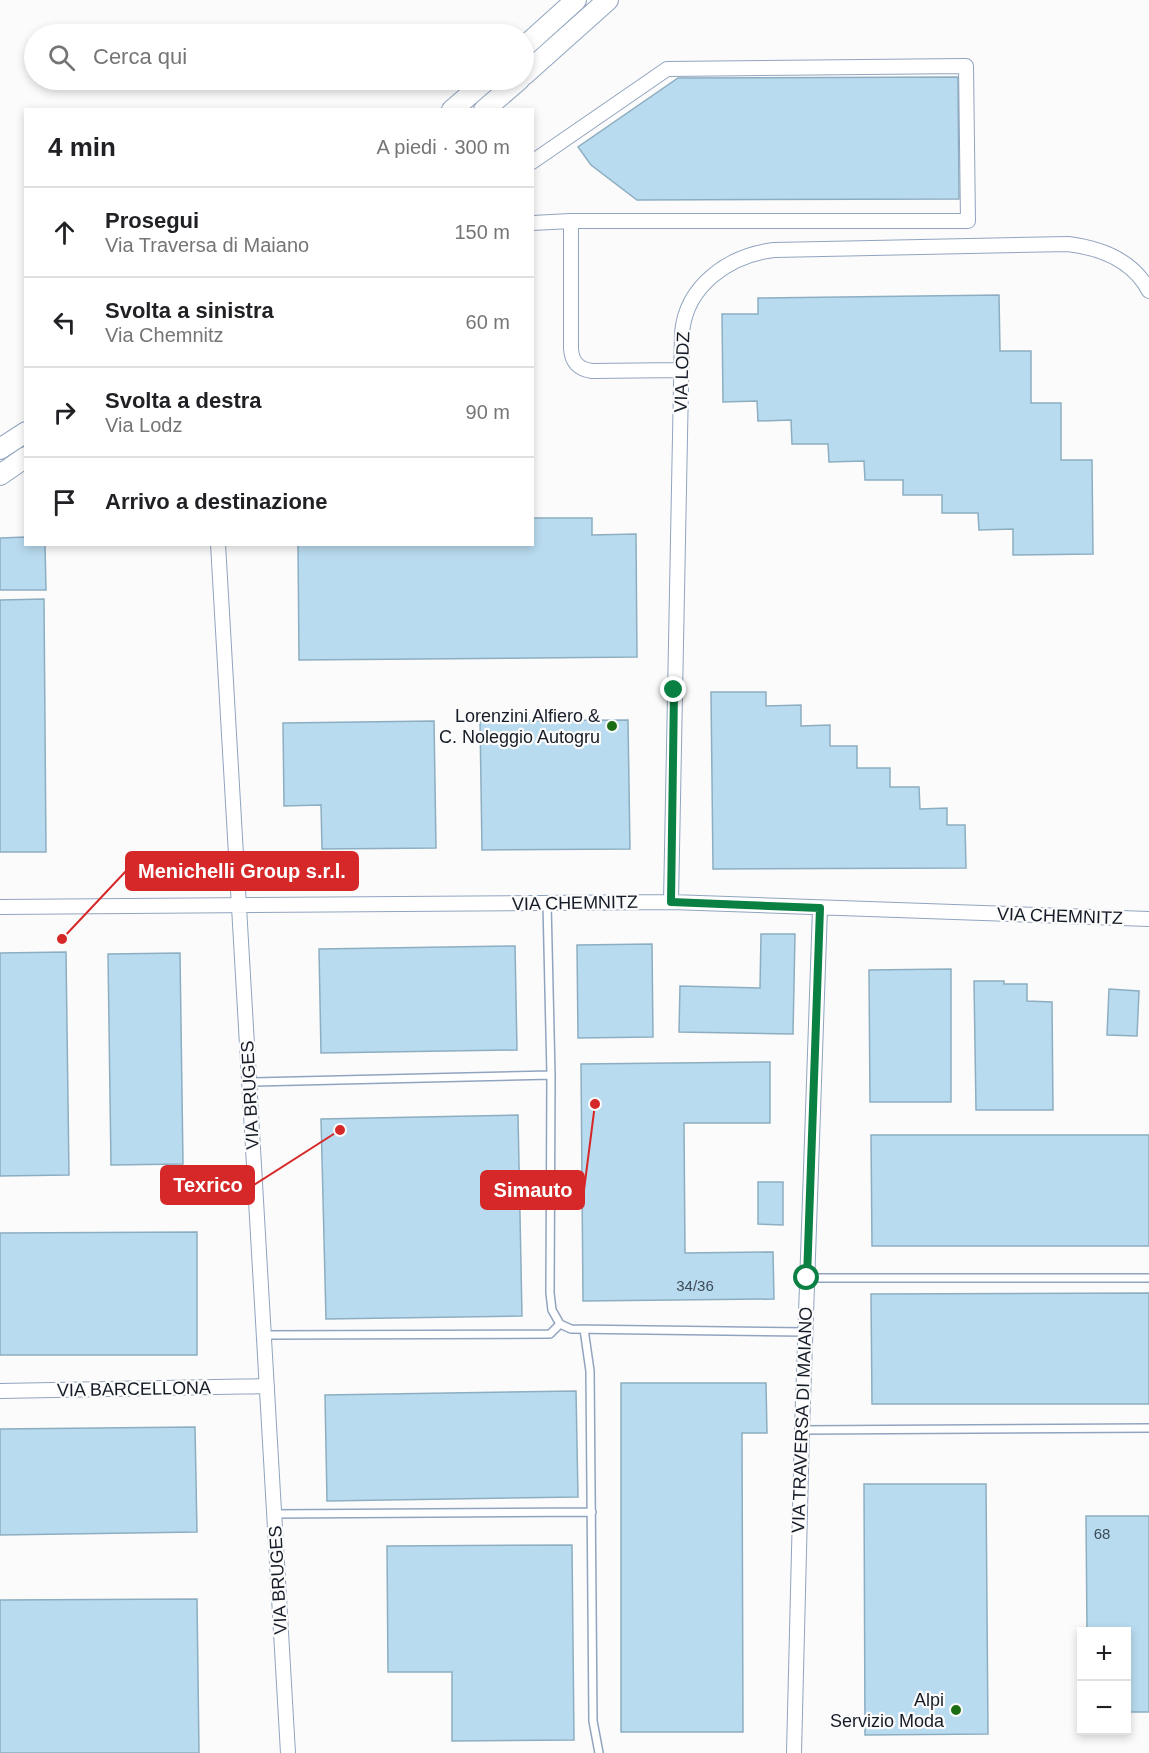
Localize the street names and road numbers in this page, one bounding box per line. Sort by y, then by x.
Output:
street label: VIA LODZ [671,331,693,413]
street label: VIA CHEMNITZ [512,892,638,914]
street label: VIA CHEMNITZ [997,904,1123,928]
street label: VIA BRUGES [237,1040,263,1150]
street label: VIA TRAVERSA DI MAIANO [788,1307,816,1533]
street label: VIA BARCELLONA [57,1378,211,1400]
street label: VIA BRUGES [265,1525,291,1635]

